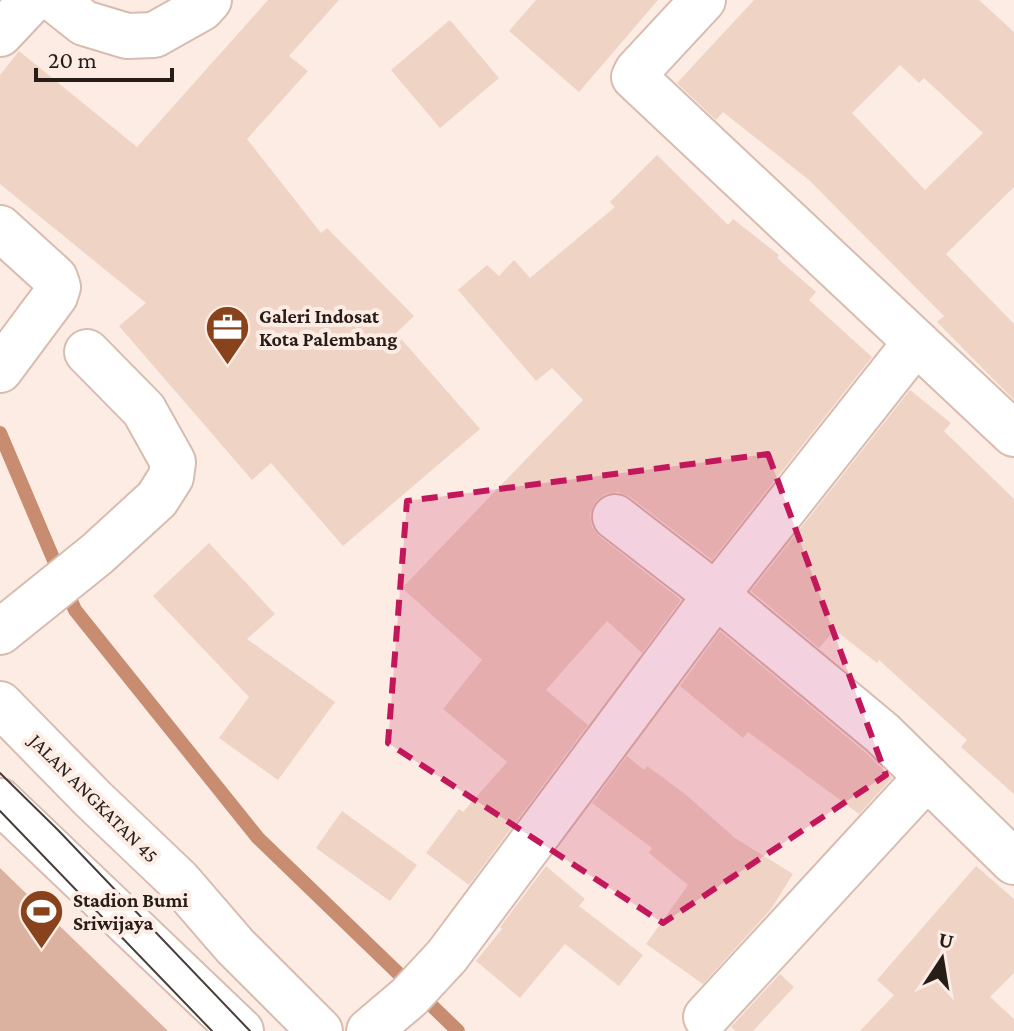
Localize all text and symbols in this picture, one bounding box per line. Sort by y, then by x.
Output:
scale bar [36,32,172,82]
text: 20 m [48,46,97,73]
office icon: Galeri Indosat Kota Palembang [204,303,252,366]
place label: Galeri Indosat Kota Palembang [259,305,397,350]
street label: JALAN ANGKATAN 45 [23,728,163,868]
sports icon: Stadion Bumi Sriwijaya [18,887,66,950]
place label: Stadion Bumi Sriwijaya [73,889,188,935]
north arrow [902,919,982,999]
text: U [936,926,956,954]

